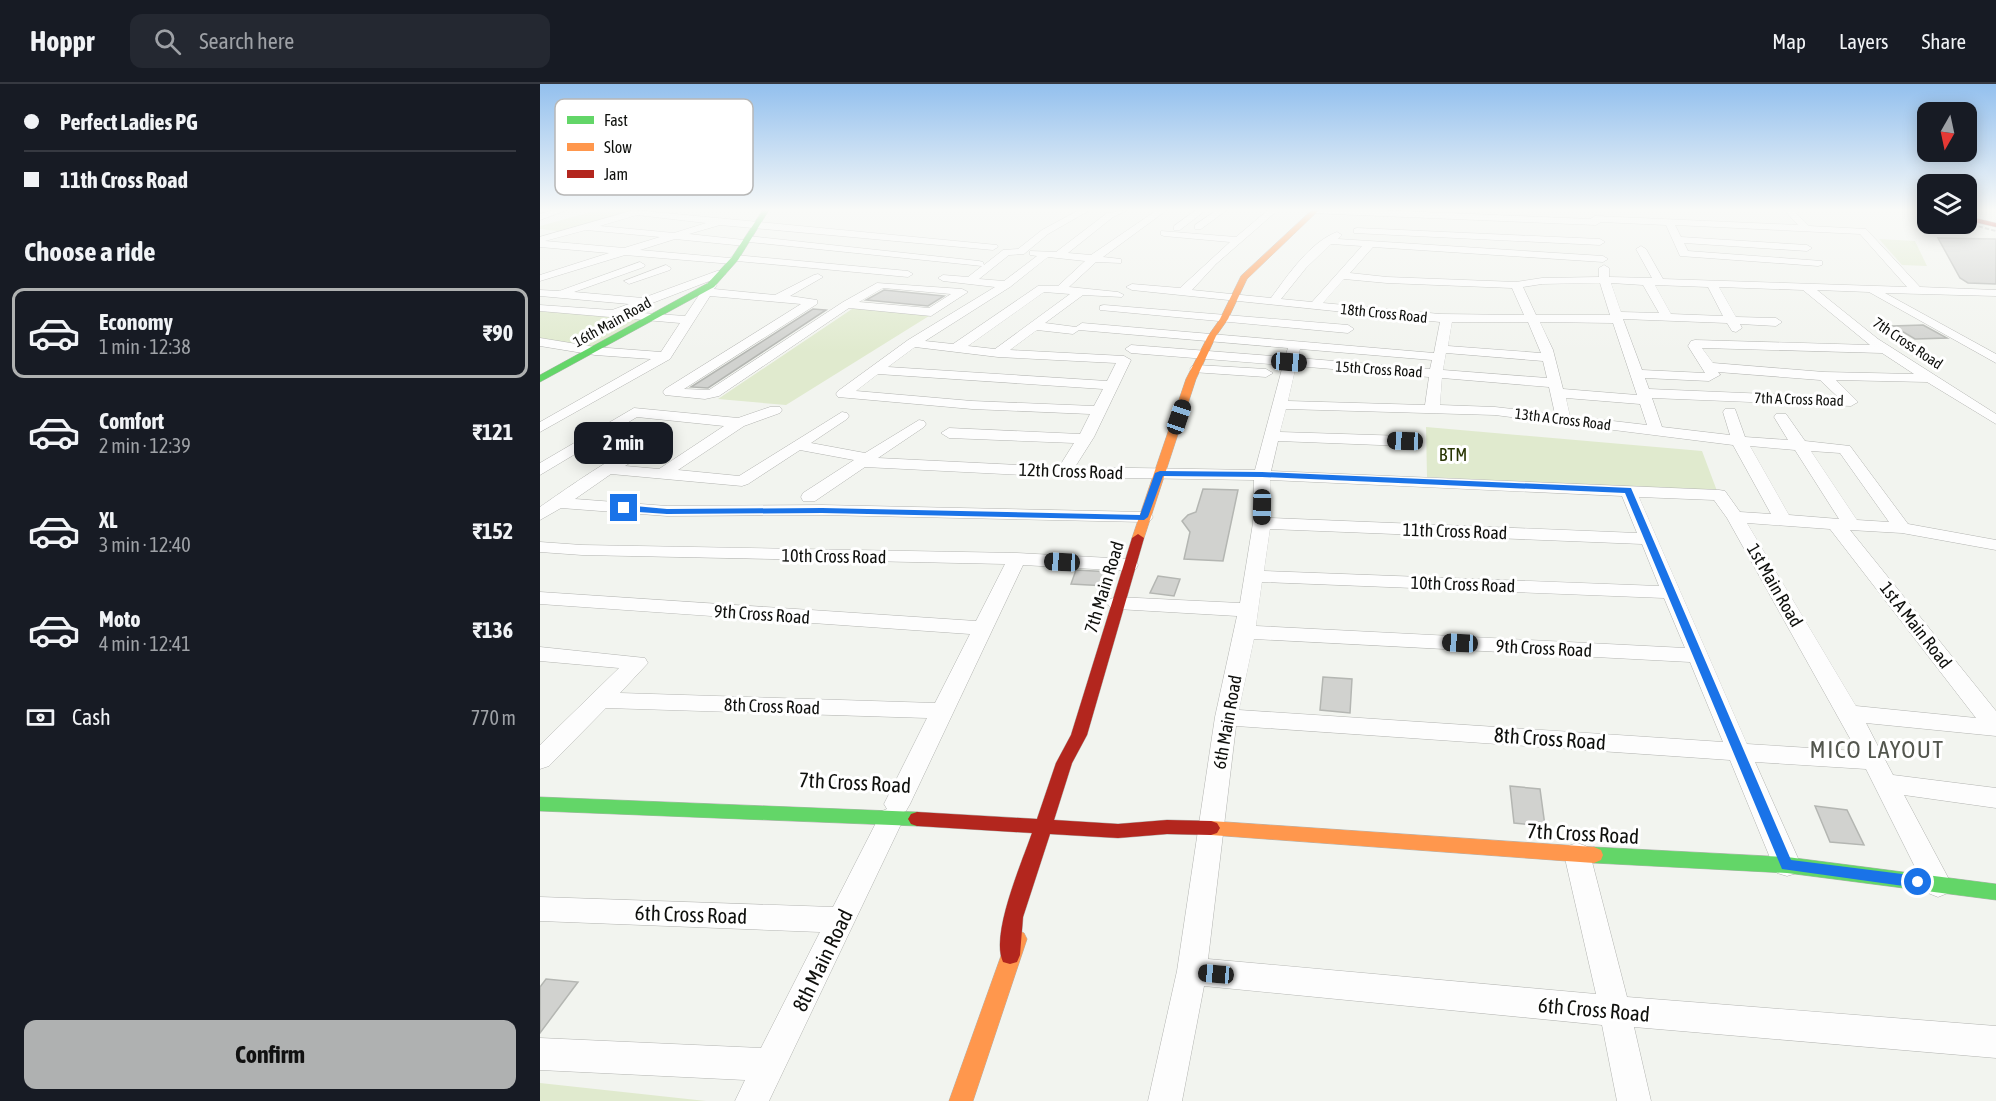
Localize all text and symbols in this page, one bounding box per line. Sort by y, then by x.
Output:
search box [130,14,550,68]
text: Hoppr [30,25,94,57]
icon: search [151,25,184,58]
text: Search here [199,28,294,54]
text: Map [1772,29,1806,53]
text: Layers [1839,29,1889,53]
text: Share [1922,29,1966,53]
legend [555,99,753,195]
north arrow [1917,102,1977,162]
map controls [1917,102,1977,234]
text: Perfect Ladies PG [60,109,198,135]
text: Fast [604,111,628,129]
text: Slow [604,138,632,156]
text: Jam [604,165,628,183]
text: 11th Cross Road [60,167,188,193]
button: layers [1917,174,1977,234]
text: Choose a ride [24,236,156,267]
street label: 16th Main Road [570,294,654,350]
street label: 18th Cross Road [1340,300,1428,326]
icon: car [27,306,81,360]
text: Economy [99,309,173,335]
street label: 7th Cross Road [1870,314,1946,372]
text: ₹90 [483,320,513,346]
text: 1 min · 12:38 [99,335,191,358]
car [1270,352,1308,372]
street label: 15th Cross Road [1335,357,1423,381]
street label: 7th A Cross Road [1754,389,1844,409]
car [1165,397,1193,437]
icon: car [27,405,81,459]
street label: 13th A Cross Road [1514,405,1612,433]
text: Comfort [99,408,164,434]
text: ₹121 [473,419,513,445]
callout: 2 min [574,421,674,463]
text: 2 min [603,431,644,454]
car [1387,431,1423,451]
text: 2 min · 12:39 [99,434,191,457]
park label: BTM [1439,444,1467,465]
street label: 12th Cross Road [1018,459,1124,483]
car [1253,489,1271,525]
route end [610,494,637,521]
icon: car [27,504,81,558]
text: XL [99,507,117,533]
text: ₹152 [473,518,513,544]
street label: 11th Cross Road [1402,519,1508,543]
text: 3 min · 12:40 [99,533,191,556]
street label: 7th Main Road [1080,539,1128,635]
street label: 1st Main Road [1743,540,1807,630]
street label: 10th Cross Road [781,545,887,567]
car [1044,552,1080,572]
street label: 10th Cross Road [1410,572,1516,596]
street label: 1st A Main Road [1876,578,1956,672]
street label: 9th Cross Road [713,600,811,628]
icon: car [27,603,81,657]
text: Moto [99,606,141,632]
text: ₹136 [473,617,513,643]
text: 4 min · 12:41 [99,632,191,655]
car [1442,633,1478,653]
street label: 9th Cross Road [1495,635,1593,661]
street label: 6th Main Road [1208,673,1246,771]
street label: 8th Cross Road [724,694,820,718]
icon: cash [24,701,57,734]
text: Cash [72,704,111,730]
text: 770 m [471,706,516,729]
street label: 8th Cross Road [1493,722,1607,754]
district label: MICO LAYOUT [1810,736,1944,763]
street label: 7th Cross Road [798,767,912,797]
street label: 7th Cross Road [1526,818,1640,848]
route start [1904,868,1931,895]
street label: 6th Cross Road [634,900,748,928]
street label: 8th Main Road [787,905,857,1015]
car [1197,963,1235,985]
street label: 6th Cross Road [1537,992,1651,1026]
button: Confirm [24,1020,516,1089]

